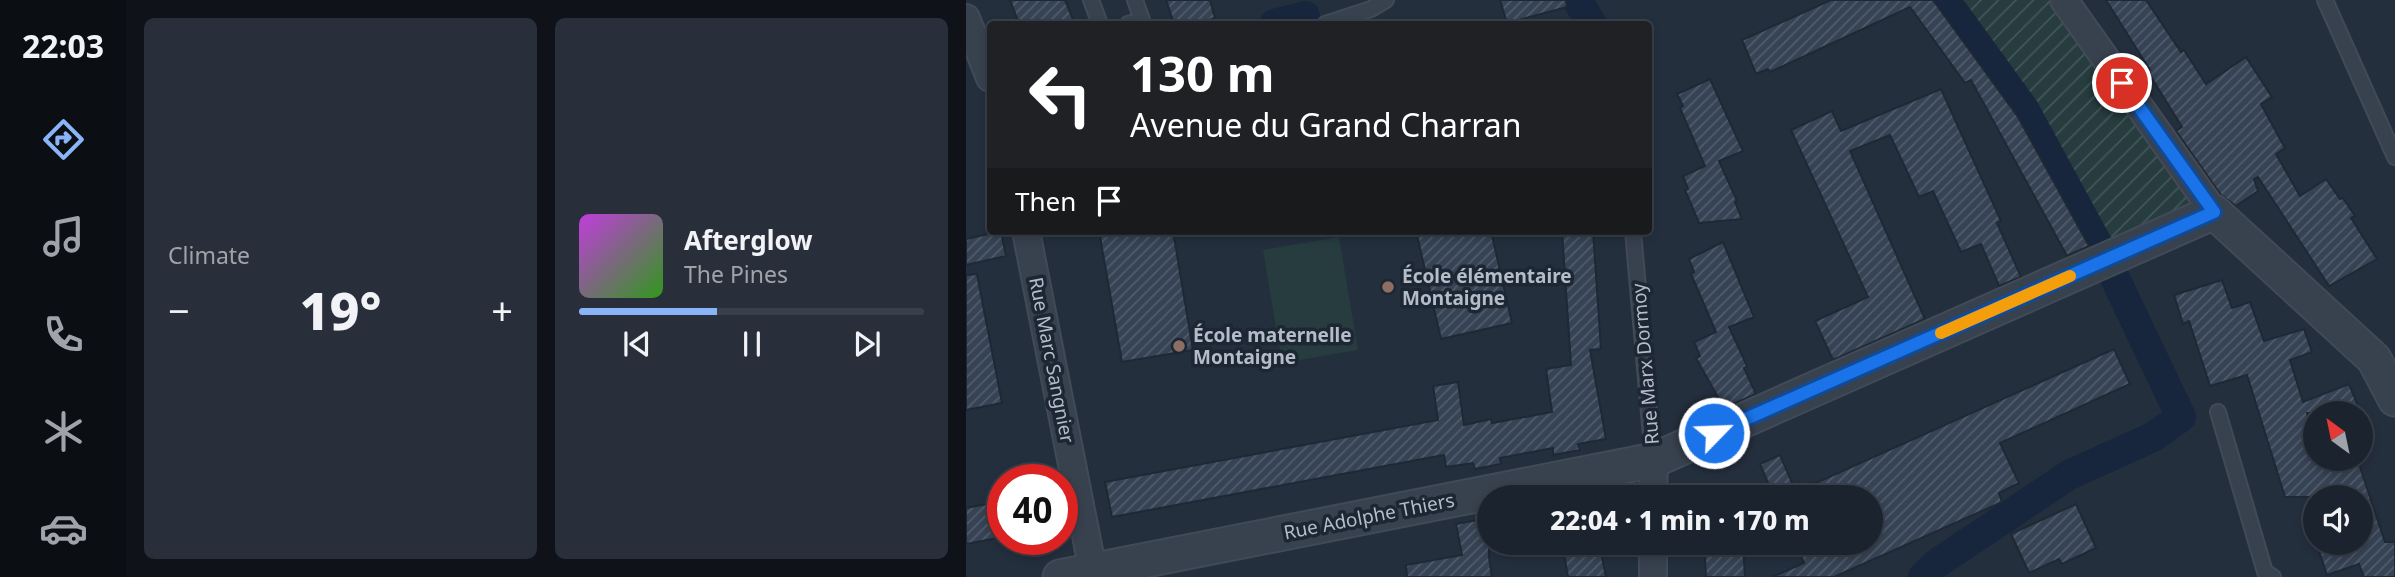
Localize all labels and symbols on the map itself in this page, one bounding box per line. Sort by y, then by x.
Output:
pin [2092,53,2152,113]
place label: École élémentaire Montaigne [1402,263,1572,311]
street label: Rue Marc Sangnier [1023,275,1081,445]
marker: École élémentaire Montaigne [1380,279,1396,295]
street label: Rue Marx Dormoy [1625,282,1665,446]
place label: École maternelle Montaigne [1193,322,1352,370]
marker: École maternelle Montaigne [1171,338,1187,354]
position arrow [1677,396,1751,470]
north arrow [2303,401,2373,471]
speed limit sign: 40 [987,464,1078,555]
street label: Rue Adolphe Thiers [1281,487,1457,545]

